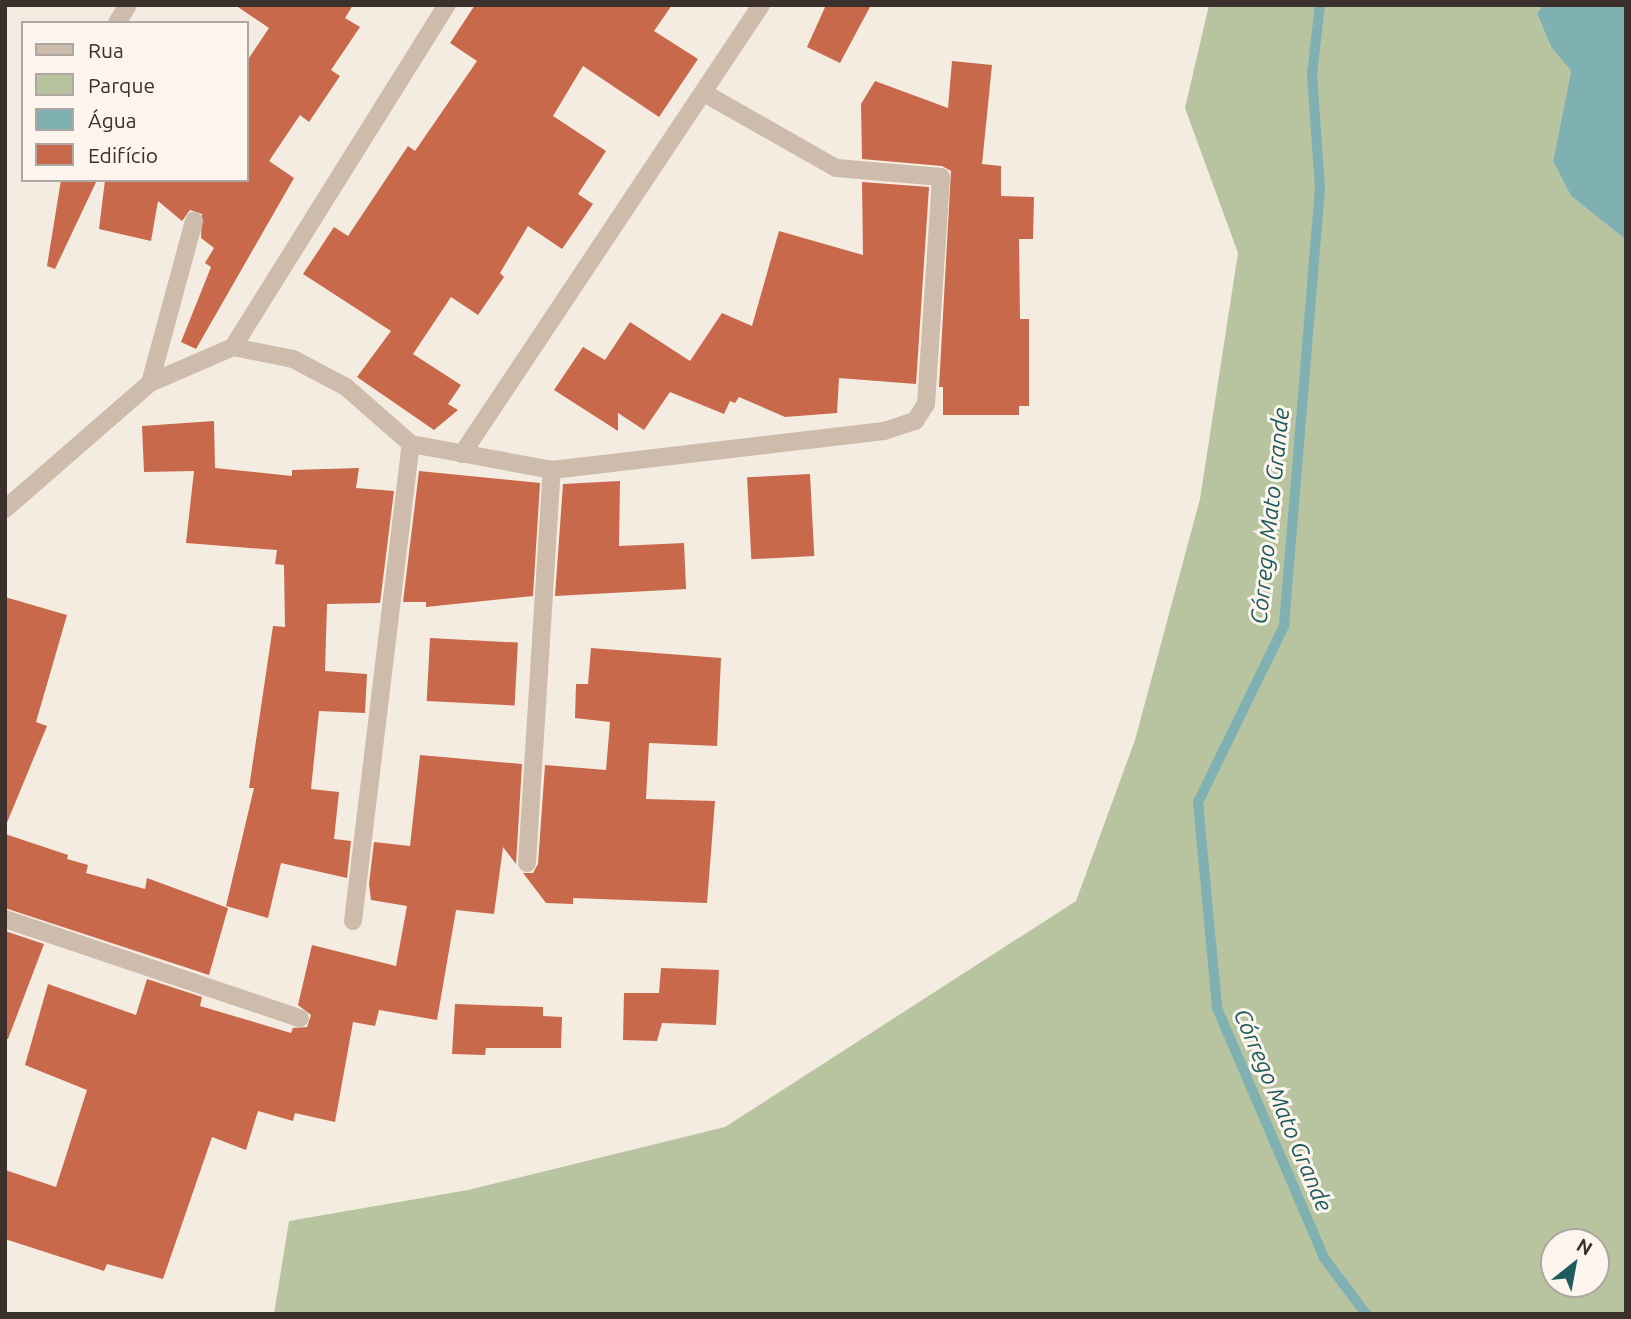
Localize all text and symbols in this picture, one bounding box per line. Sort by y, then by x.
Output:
legend [21,21,248,182]
text: Rua [88,38,124,62]
text: Parque [88,73,155,97]
text: Água [88,108,137,132]
text: Edifício [88,143,158,167]
water label: Córrego Mato Grande [1245,406,1295,626]
water label: Córrego Mato Grande [1228,1004,1338,1216]
north arrow [1540,1228,1610,1298]
text: N [1573,1234,1597,1260]

